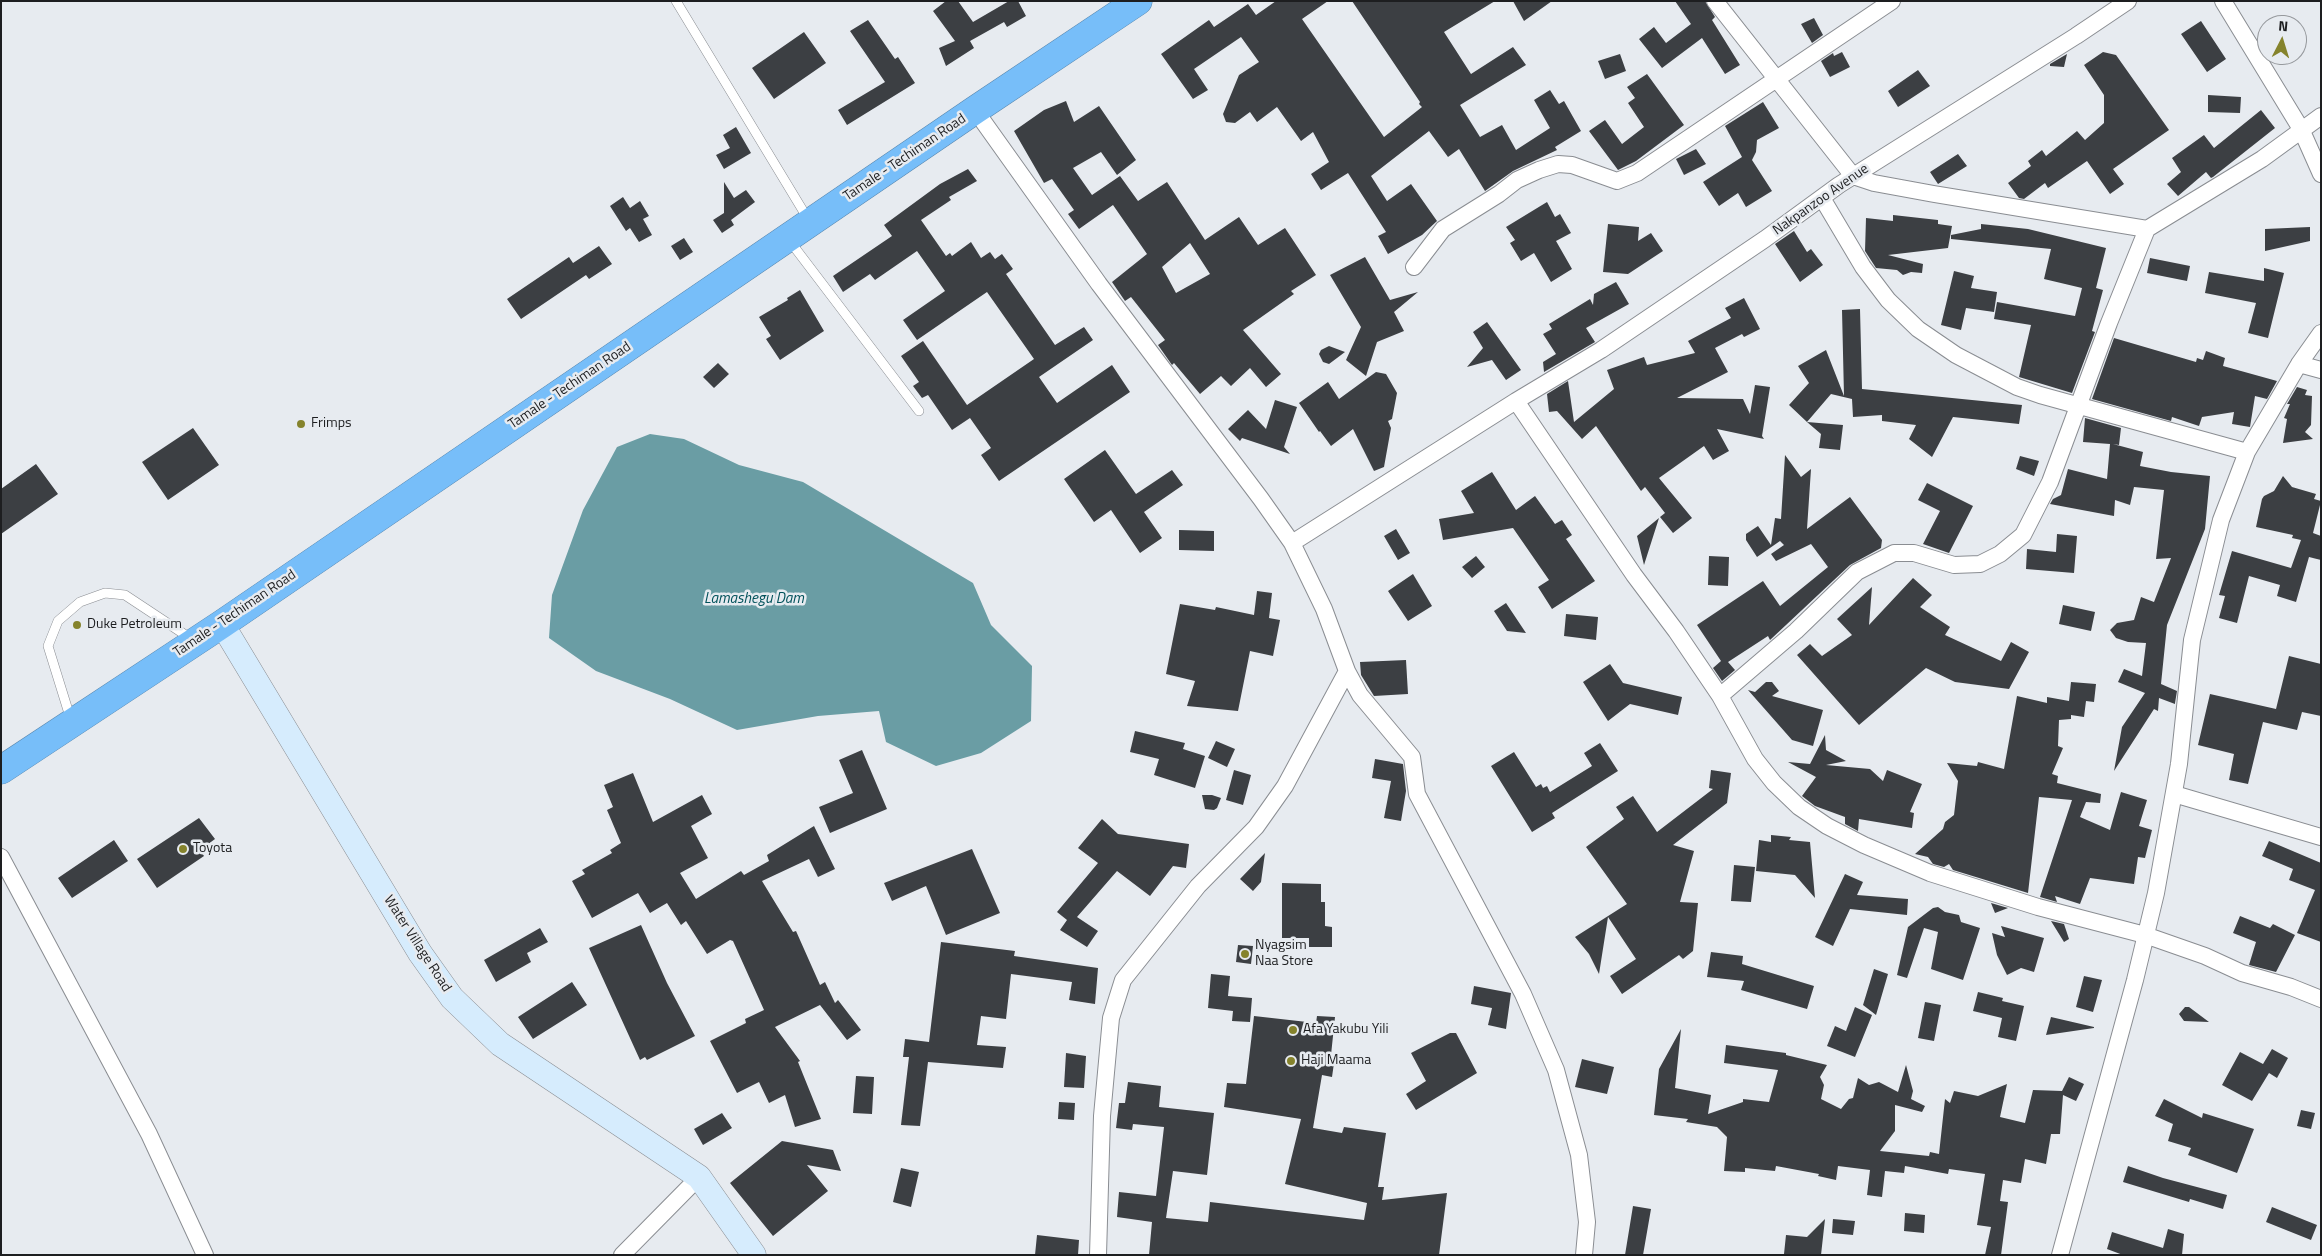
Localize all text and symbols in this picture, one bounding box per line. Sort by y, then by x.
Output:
north arrow [2257,15,2307,65]
text: N [2278,15,2289,36]
street label: Tamale - Techiman Road [841,111,969,205]
street label: Nakpanzoo Avenue [1770,161,1872,239]
street label: Tamale - Techiman Road [506,339,634,433]
place label: Frimps [311,416,352,432]
marker: Frimps [295,418,307,430]
street label: Tamale - Techiman Road [171,567,299,661]
water label: Lamashegu Dam [704,590,804,608]
place label: Duke Petroleum [87,617,182,633]
marker: Duke Petroleum [71,619,83,631]
place label: Toyota [193,841,232,857]
marker: Toyota [177,843,189,855]
street label: Water Village Road [380,893,454,995]
place label: Nyagsim Naa Store [1255,938,1313,970]
marker: Nyagsim Naa Store [1239,948,1251,960]
place label: Afa Yakubu Yili [1303,1022,1389,1038]
marker: Afa Yakubu Yili [1287,1024,1299,1036]
place label: Haji Maama [1301,1053,1371,1069]
marker: Haji Maama [1285,1055,1297,1067]

